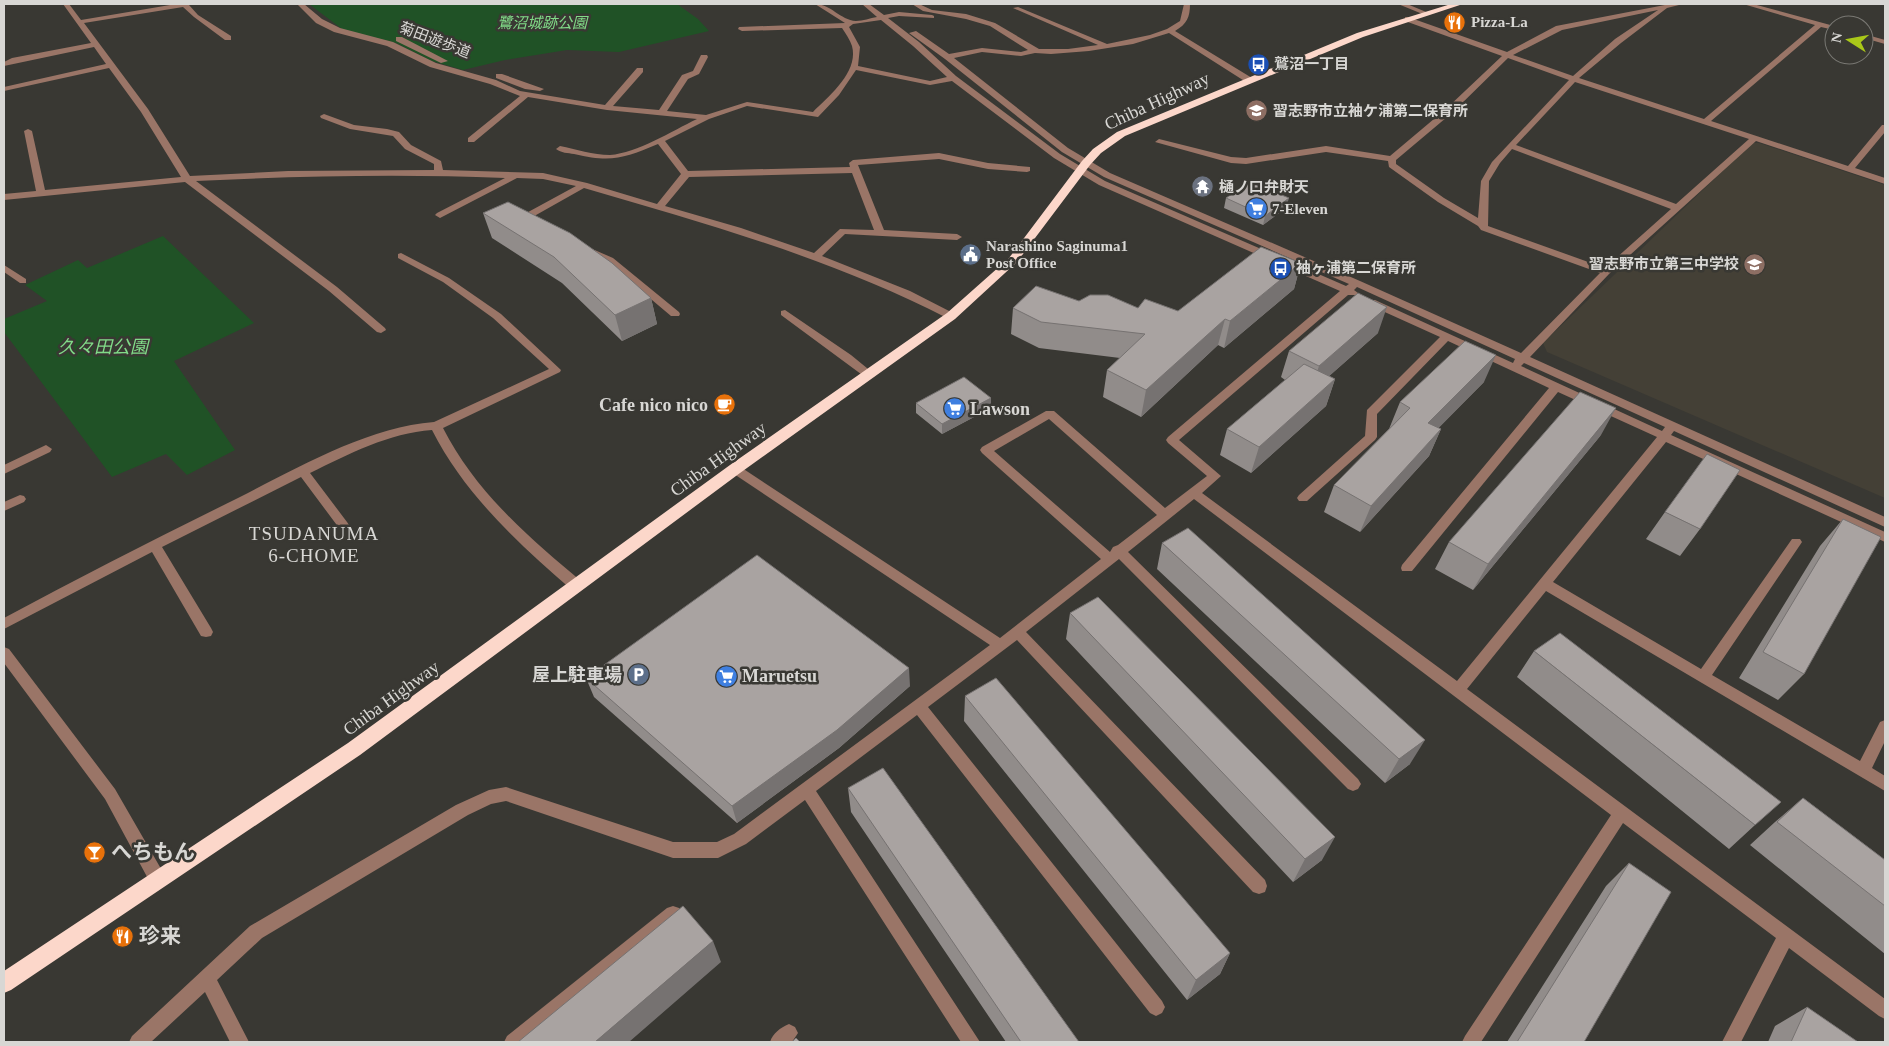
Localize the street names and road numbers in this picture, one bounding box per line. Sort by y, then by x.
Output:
street label: 菊田遊歩道 [397,18,473,61]
street label: Chiba Highway [1101,68,1213,134]
street label: Chiba Highway [666,418,770,500]
street label: Chiba Highway [339,657,443,739]

